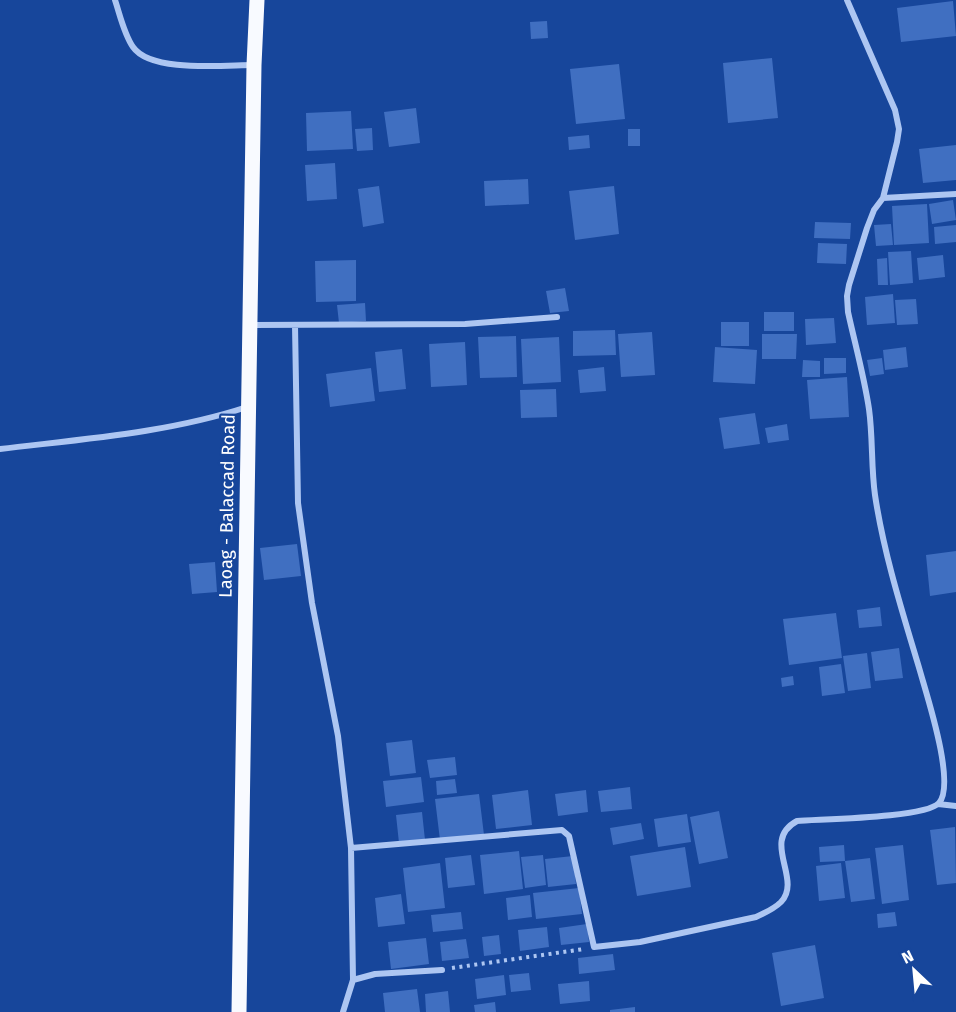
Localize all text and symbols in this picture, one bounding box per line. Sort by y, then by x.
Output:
street label: Laoag - Balaccad Road [214,414,240,598]
north arrow [884,940,944,1000]
text: N [899,946,917,968]

